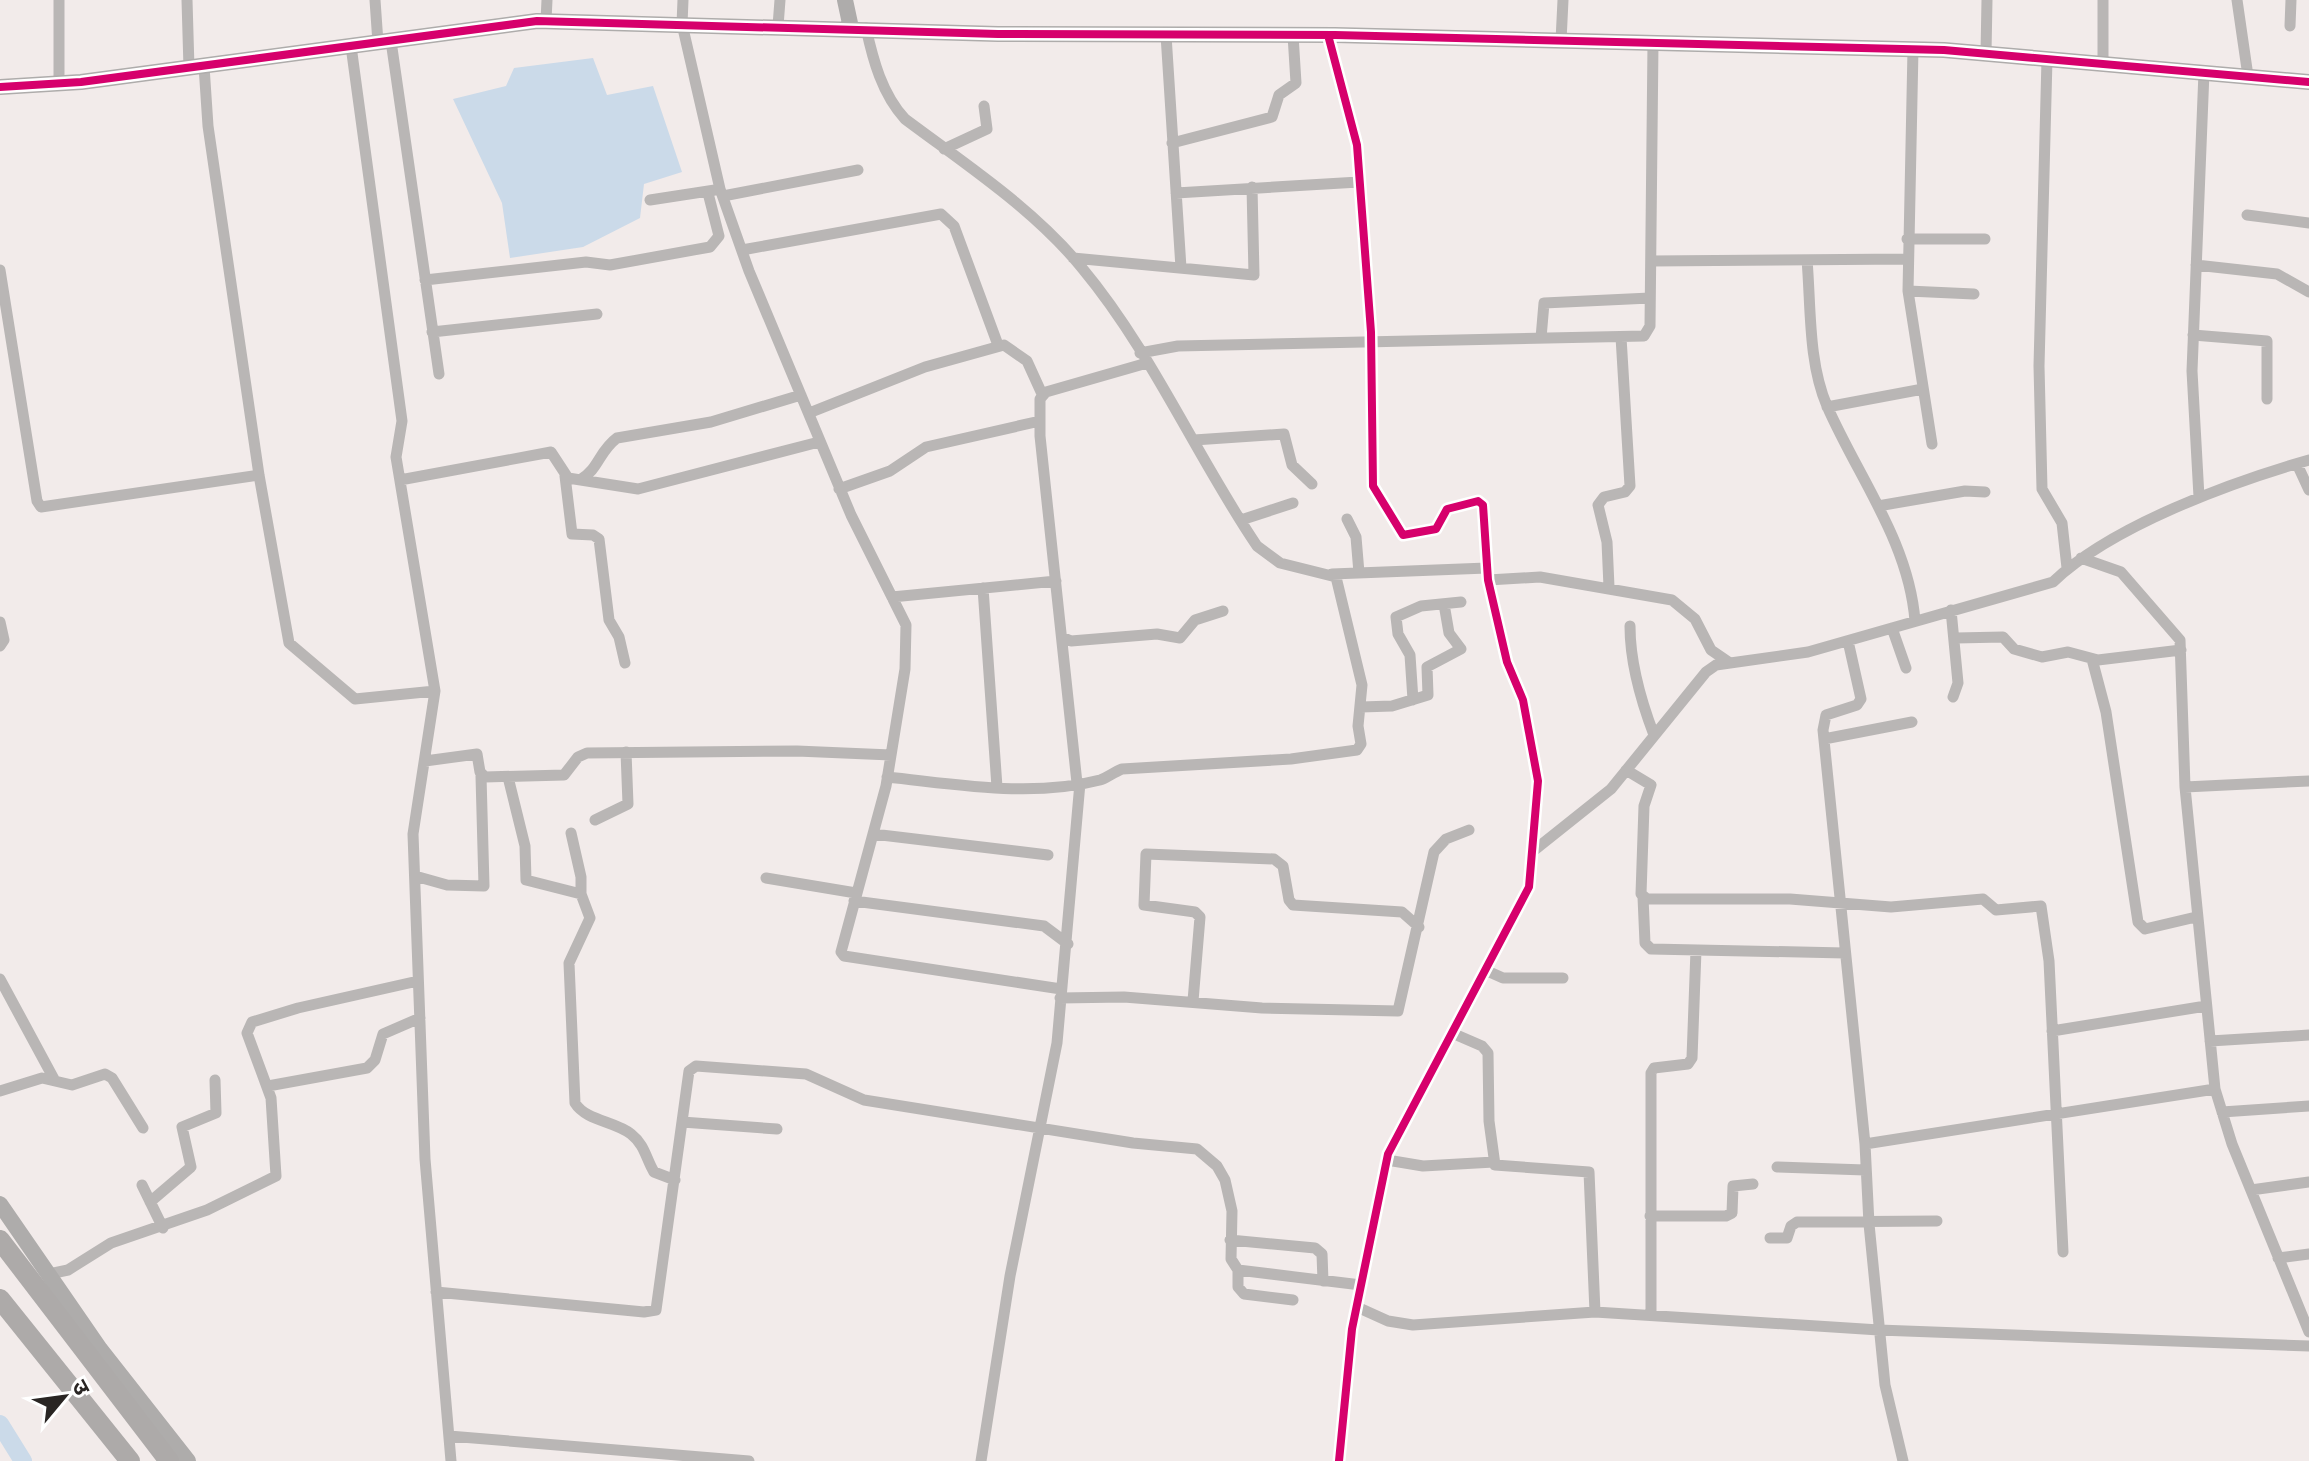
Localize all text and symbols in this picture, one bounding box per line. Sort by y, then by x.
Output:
north arrow [24,1357,104,1437]
text: उ [65,1374,98,1401]

